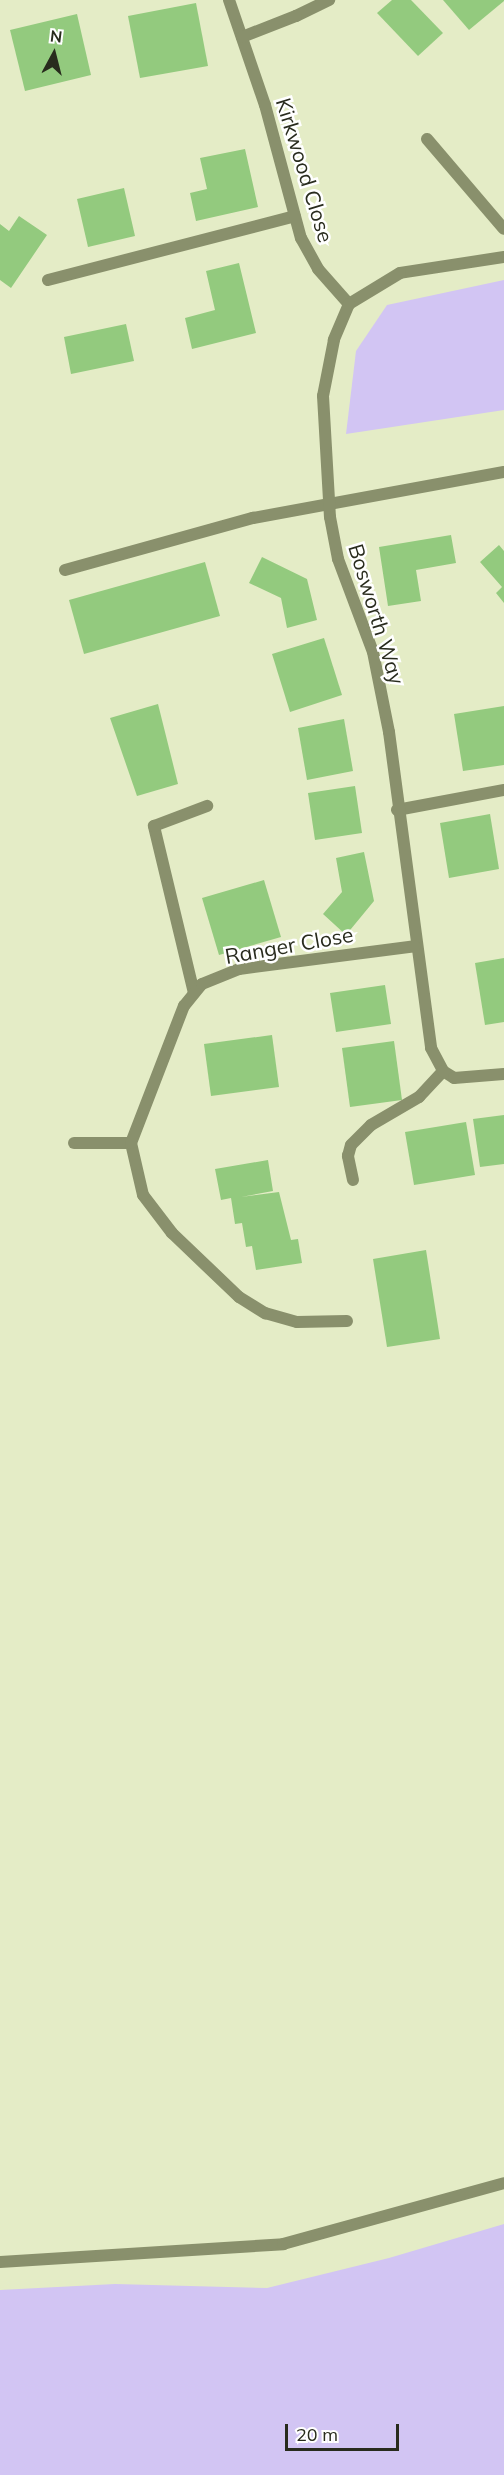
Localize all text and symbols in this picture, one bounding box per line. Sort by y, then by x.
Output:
north arrow [24,24,84,84]
text: N [49,25,63,47]
street label: Kirkwood Close [271,95,339,245]
street label: Bosworth Way [344,541,410,687]
street label: Ranger Close [223,921,355,969]
scale bar [288,2412,402,2450]
text: 20 m [296,2423,338,2446]

